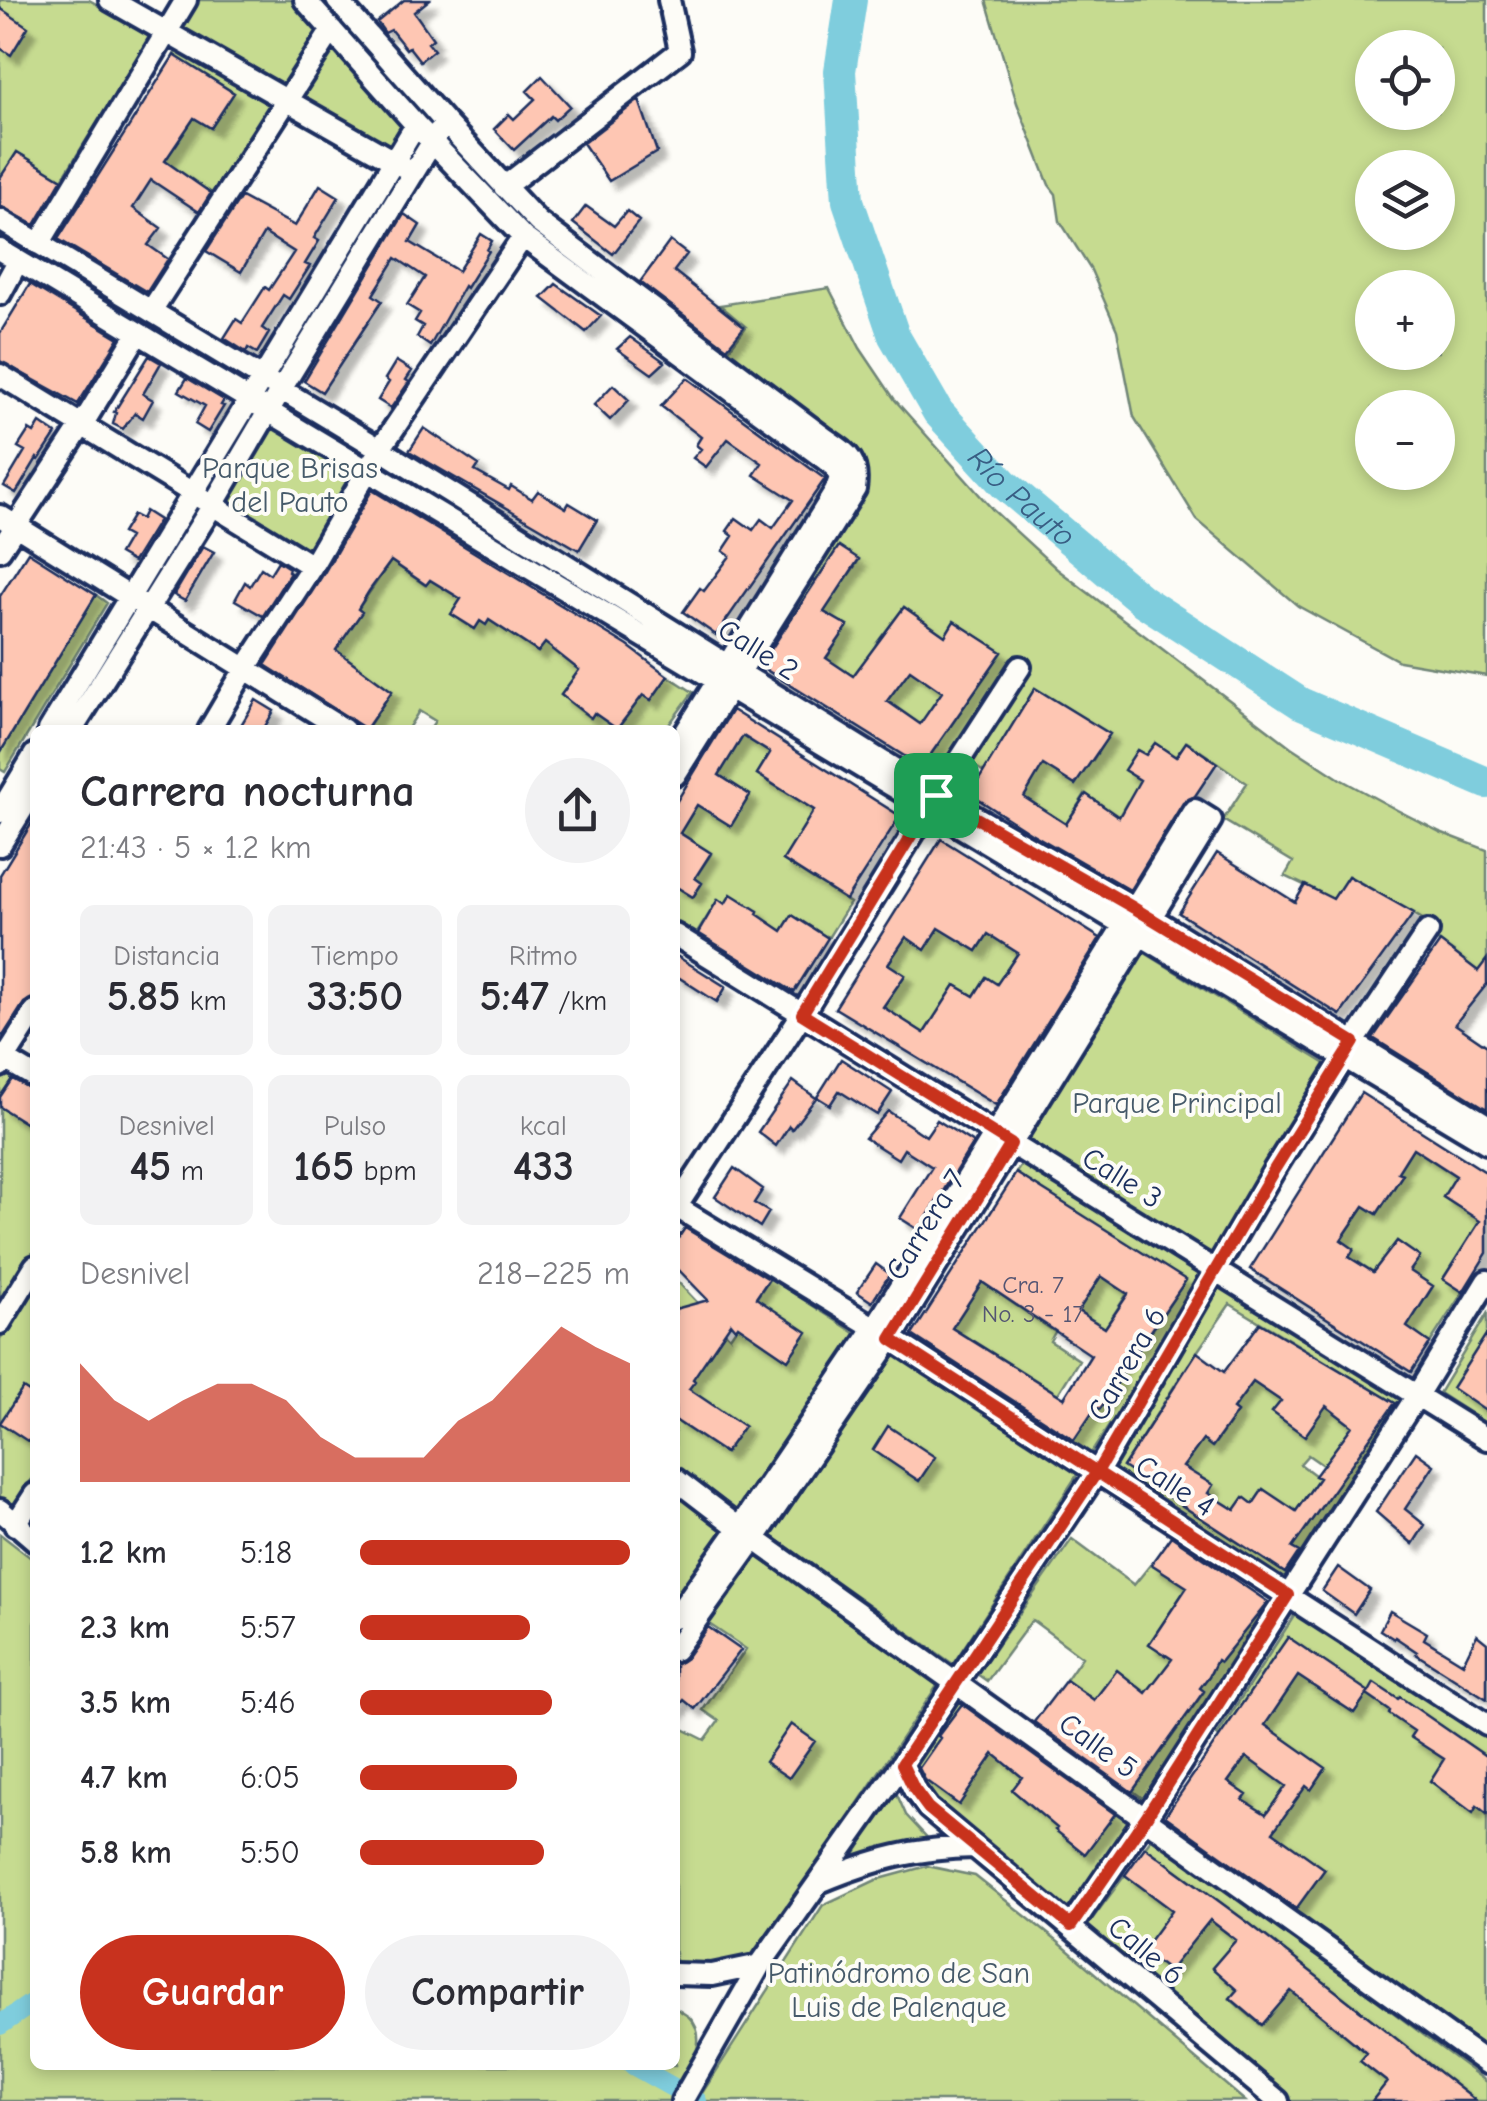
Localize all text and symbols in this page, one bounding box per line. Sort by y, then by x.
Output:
map controls [1355,30,1455,490]
button: locate [1355,30,1455,130]
button: layers [1355,150,1455,250]
button: + [1355,270,1455,370]
button: − [1355,390,1455,490]
water label: Río Pauto [961,439,1083,555]
park label: Parque Brisas del Pauto [202,451,378,520]
street label: Calle 2 [712,612,804,688]
pin [894,753,979,838]
button: share [525,758,630,863]
text: Carrera nocturna [80,765,415,817]
icon: arrive [909,768,964,823]
text: 21:43 · 5 × 1.2 km [80,829,312,866]
text: Distancia [113,940,220,972]
text: Tiempo [311,940,399,972]
text: Ritmo [509,940,578,972]
text: 5.85 [107,972,180,1021]
text: 33:50 [307,972,403,1021]
text: 5:47 [479,972,549,1021]
text: km [180,985,227,1017]
text: /km [549,985,607,1017]
park label: Parque Principal [1072,1086,1282,1121]
text: Desnivel [118,1110,215,1142]
text: Pulso [324,1110,386,1142]
text: kcal [520,1110,567,1142]
street label: Calle 3 [1076,1140,1168,1216]
text: 45 [129,1142,171,1191]
text: 165 [293,1142,354,1191]
text: 433 [513,1142,574,1191]
text: m [171,1155,204,1187]
text: bpm [354,1155,417,1187]
street label: Carrera 7 [879,1163,973,1287]
text: Desnivel [80,1255,190,1292]
text: 218–225 m [477,1255,630,1292]
house number: Cra. 7 No. 3 - 17 [982,1270,1084,1328]
street label: Carrera 6 [1081,1301,1173,1427]
street label: Calle 4 [1129,1448,1221,1524]
text: 1.2 km [80,1534,167,1571]
text: 5:18 [240,1534,292,1571]
text: 2.3 km [80,1609,170,1646]
text: 5:57 [240,1609,296,1646]
text: 3.5 km [80,1684,171,1721]
text: 5:46 [240,1684,296,1721]
street label: Calle 5 [1052,1706,1144,1786]
text: 4.7 km [80,1759,168,1796]
text: 6:05 [240,1759,300,1796]
text: 5.8 km [80,1834,172,1871]
text: 5:50 [240,1834,300,1871]
street label: Calle 6 [1101,1909,1191,1993]
button: Guardar [80,1935,345,2050]
button: Compartir [365,1935,630,2050]
park label: Patinódromo de San Luis de Palenque [768,1956,1030,2025]

